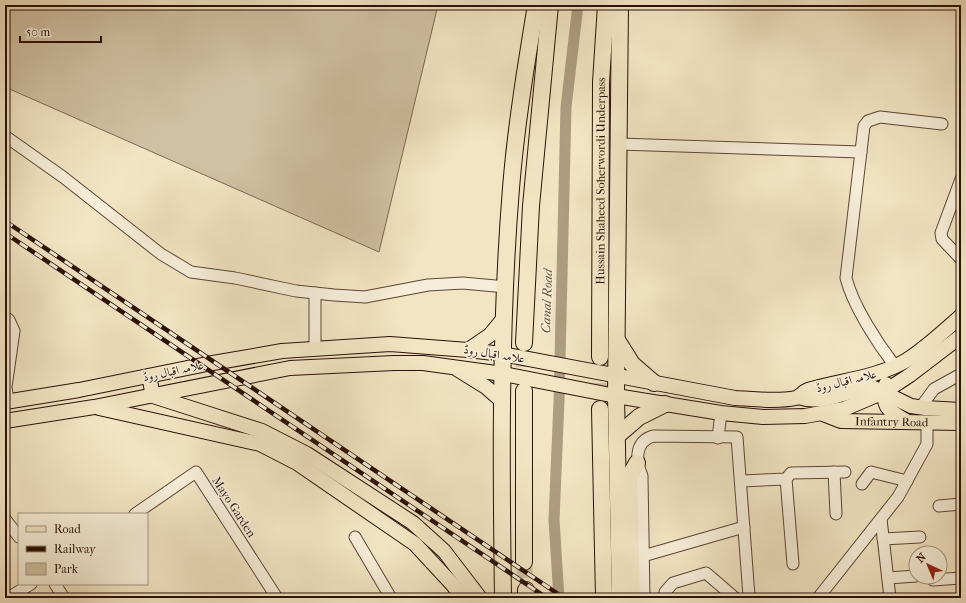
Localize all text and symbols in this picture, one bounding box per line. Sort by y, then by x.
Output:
scale bar [20,18,101,44]
text: 50 m [26,25,50,39]
street label: Hussain Shaheed Soherwordi Underpass [593,76,608,285]
water label: Canal Road [538,266,555,333]
street label: علامہ اقبال روڈ [462,342,526,367]
street label: علامہ اقبال روڈ [141,358,205,385]
street label: علامہ اقبال روڈ [814,367,878,396]
street label: Infantry Road [855,414,929,429]
street label: Mayo Garden [209,474,259,540]
legend [18,513,148,585]
text: Road [54,522,81,536]
text: Railway [54,542,96,556]
north arrow [908,545,948,585]
text: N [914,550,929,566]
text: Park [54,562,79,576]

